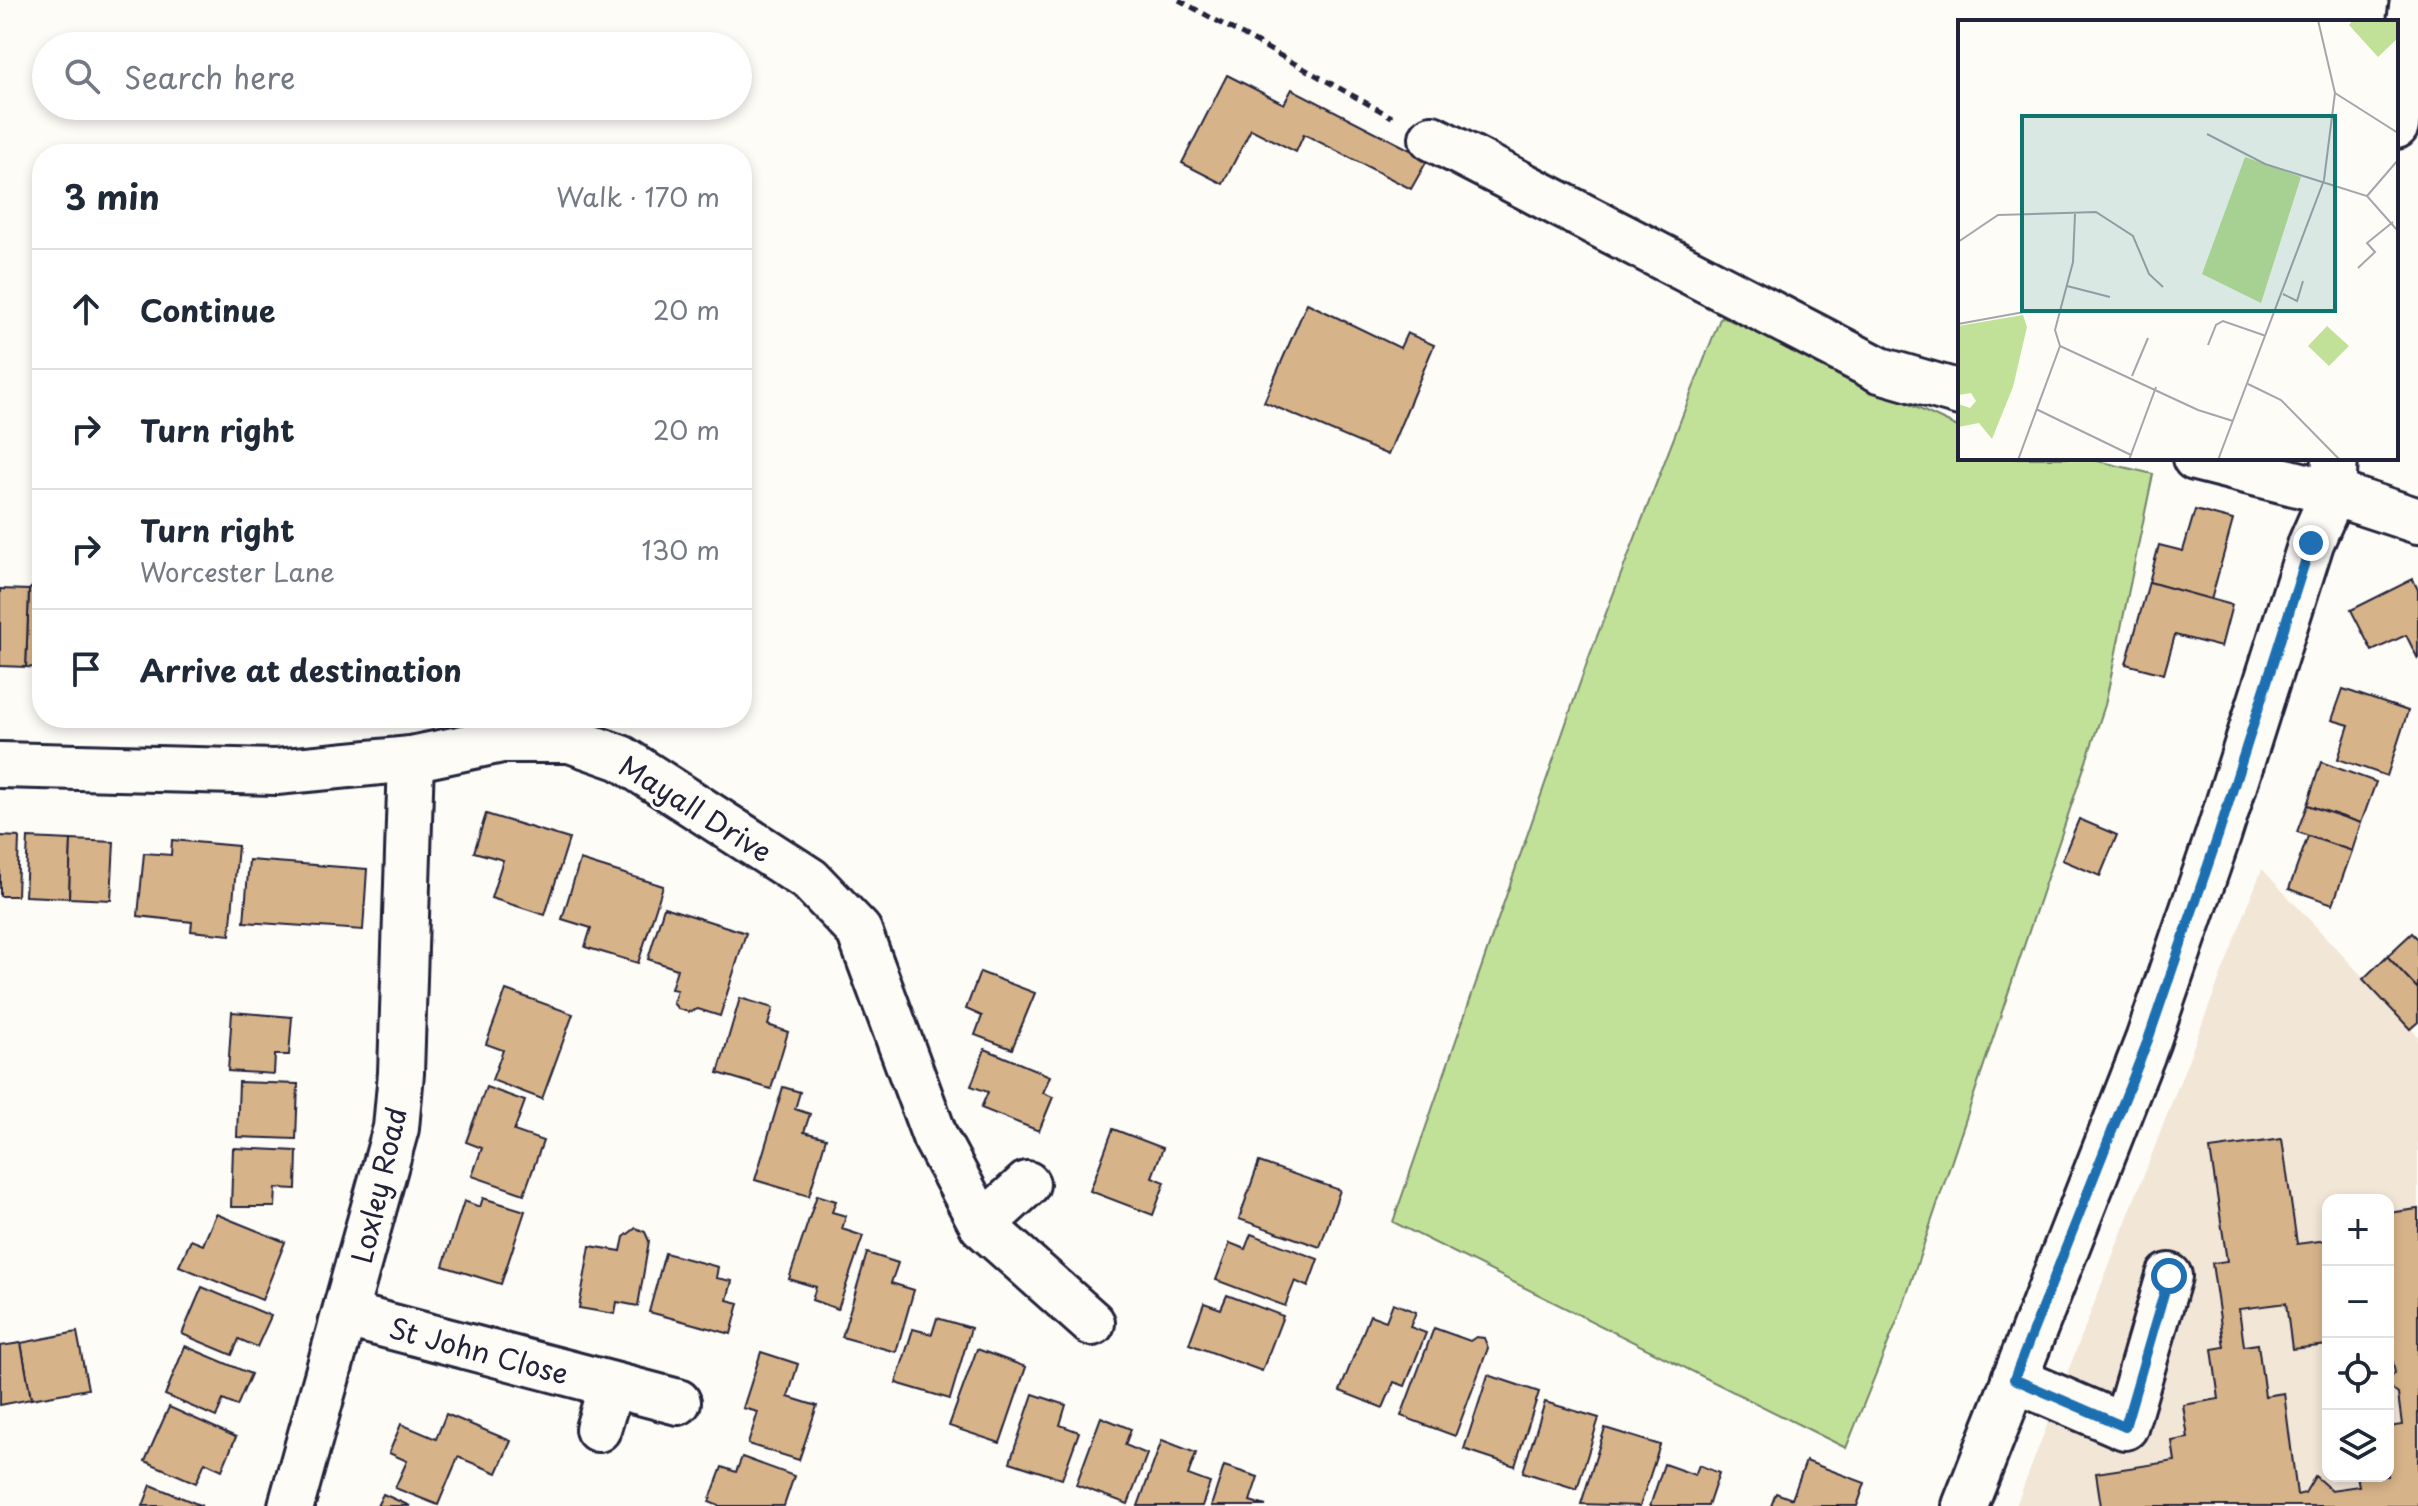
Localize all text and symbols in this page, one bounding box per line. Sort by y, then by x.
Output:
inset map [1958,20,2398,460]
search box [32,32,752,120]
icon: search [60,54,104,98]
text: Search here [124,54,296,99]
text: 3 min [64,170,160,222]
text: Walk · 170 m [556,177,720,216]
icon: ahead [64,287,108,331]
text: Continue [140,287,275,332]
text: 20 m [653,290,720,329]
icon: right [64,407,108,451]
text: Turn right [140,407,295,452]
text: 20 m [653,410,720,449]
text: Turn right [140,507,295,552]
route end [2293,525,2329,561]
icon: right [64,527,108,571]
text: 130 m [641,530,720,569]
text: Worcester Lane [140,552,335,591]
icon: arrive [64,647,108,691]
text: Arrive at destination [140,647,462,692]
street label: Mayall Drive [611,744,781,872]
street label: Loxley Road [339,1103,417,1267]
map controls [2322,1194,2394,1482]
button: + [2322,1194,2394,1266]
route start [2151,1258,2187,1294]
button: − [2322,1266,2394,1338]
street label: St John Close [385,1305,573,1395]
button: locate [2322,1338,2394,1410]
button: layers [2322,1410,2394,1482]

